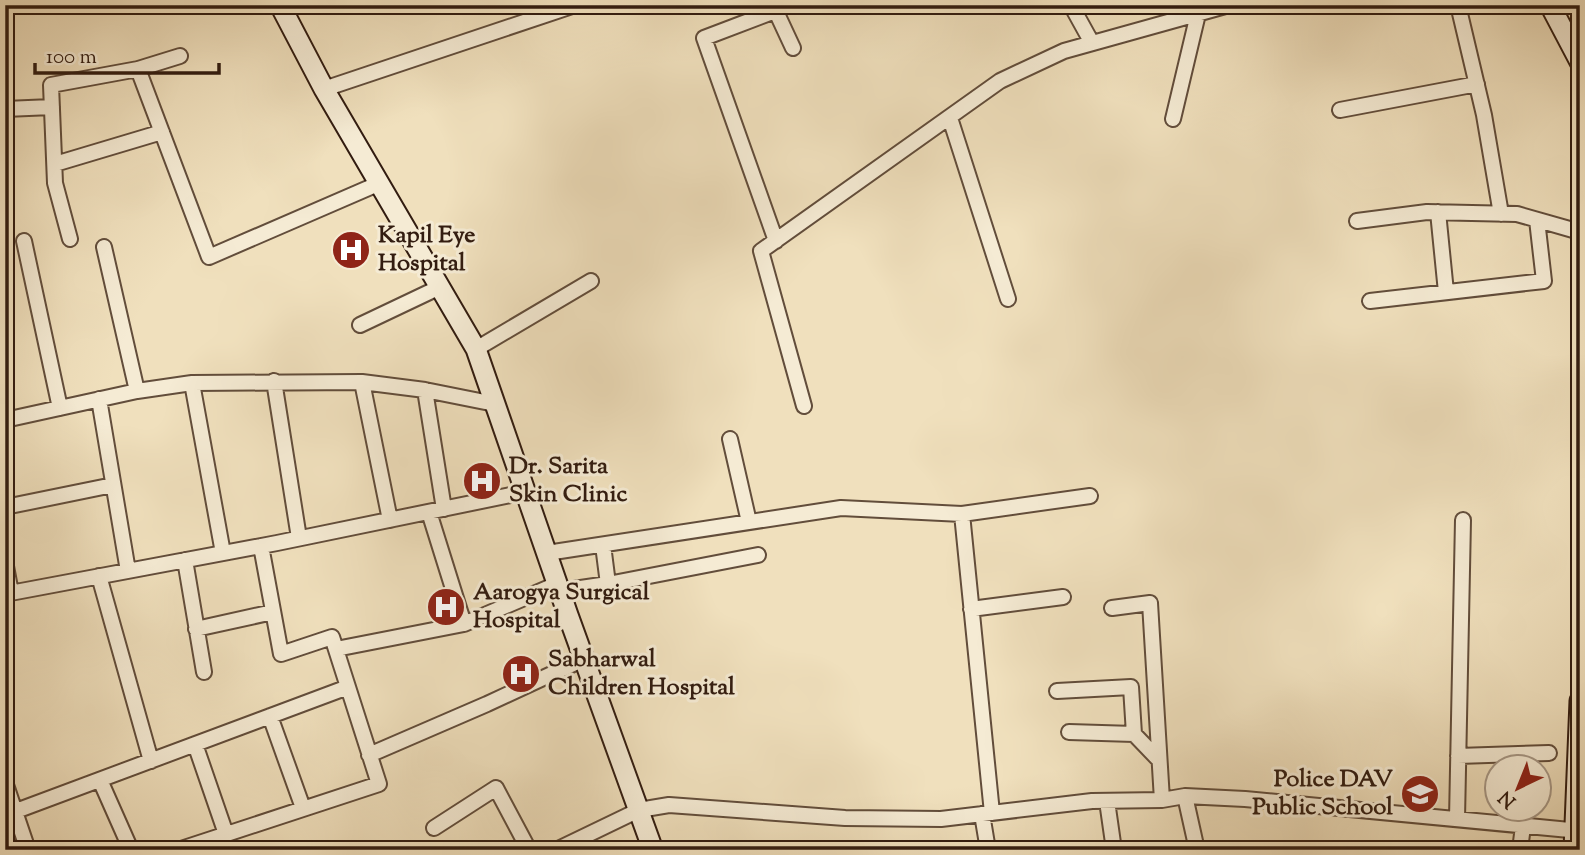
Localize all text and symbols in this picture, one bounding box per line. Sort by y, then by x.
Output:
scale bar [35,32,219,76]
text: 100 m [46,43,97,73]
place label: Kapil Eye Hospital [378,219,475,281]
hospital icon: Kapil Eye Hospital [330,229,372,271]
place label: Dr. Sarita Skin Clinic [509,450,627,512]
hospital icon: Dr. Sarita Skin Clinic [461,460,503,502]
place label: Aarogya Surgical Hospital [473,576,650,638]
hospital icon: Aarogya Surgical Hospital [425,586,467,628]
place label: Sabharwal Children Hospital [548,643,735,705]
hospital icon: Sabharwal Children Hospital [500,653,542,695]
north arrow [1484,754,1554,824]
place label: Police DAV Public School [1252,763,1394,825]
school or university icon: Police DAV Public School [1399,773,1441,815]
text: N [1493,784,1523,814]

